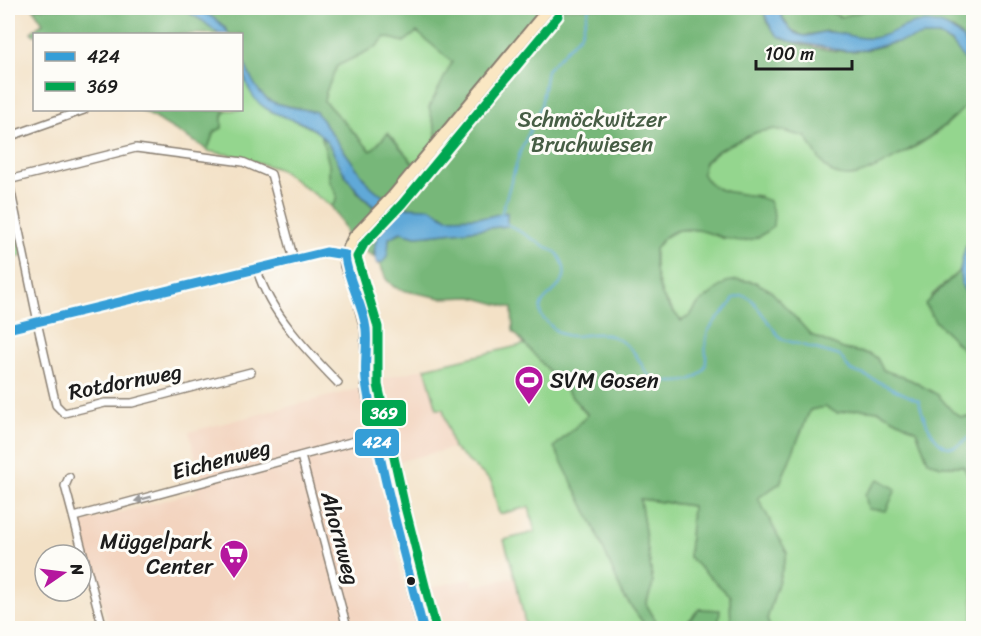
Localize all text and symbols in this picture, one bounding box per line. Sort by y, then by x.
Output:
legend [33,33,243,111]
scale bar [756,33,852,71]
text: 100 m [765,38,814,70]
text: 424 [87,41,120,73]
text: 369 [87,71,118,103]
park label: Schmöckwitzer Bruchwiesen [518,100,667,164]
street label: Rotdornweg [65,351,185,412]
place label: SVM Gosen [550,361,659,400]
sports icon: SVM Gosen [513,364,545,406]
line badge: 369 [361,399,407,427]
text: 369 [369,399,398,428]
street label: Eichenweg [167,428,275,491]
line badge: 424 [354,428,400,457]
text: 424 [361,428,392,457]
street label: Ahornweg [309,486,372,589]
one-way arrow [134,494,152,504]
place label: Müggelpark Center [100,522,214,586]
supermarket icon: Müggelpark Center [218,538,250,580]
north arrow [33,543,93,603]
text: N [61,560,93,579]
unlabelled marker [405,575,417,587]

